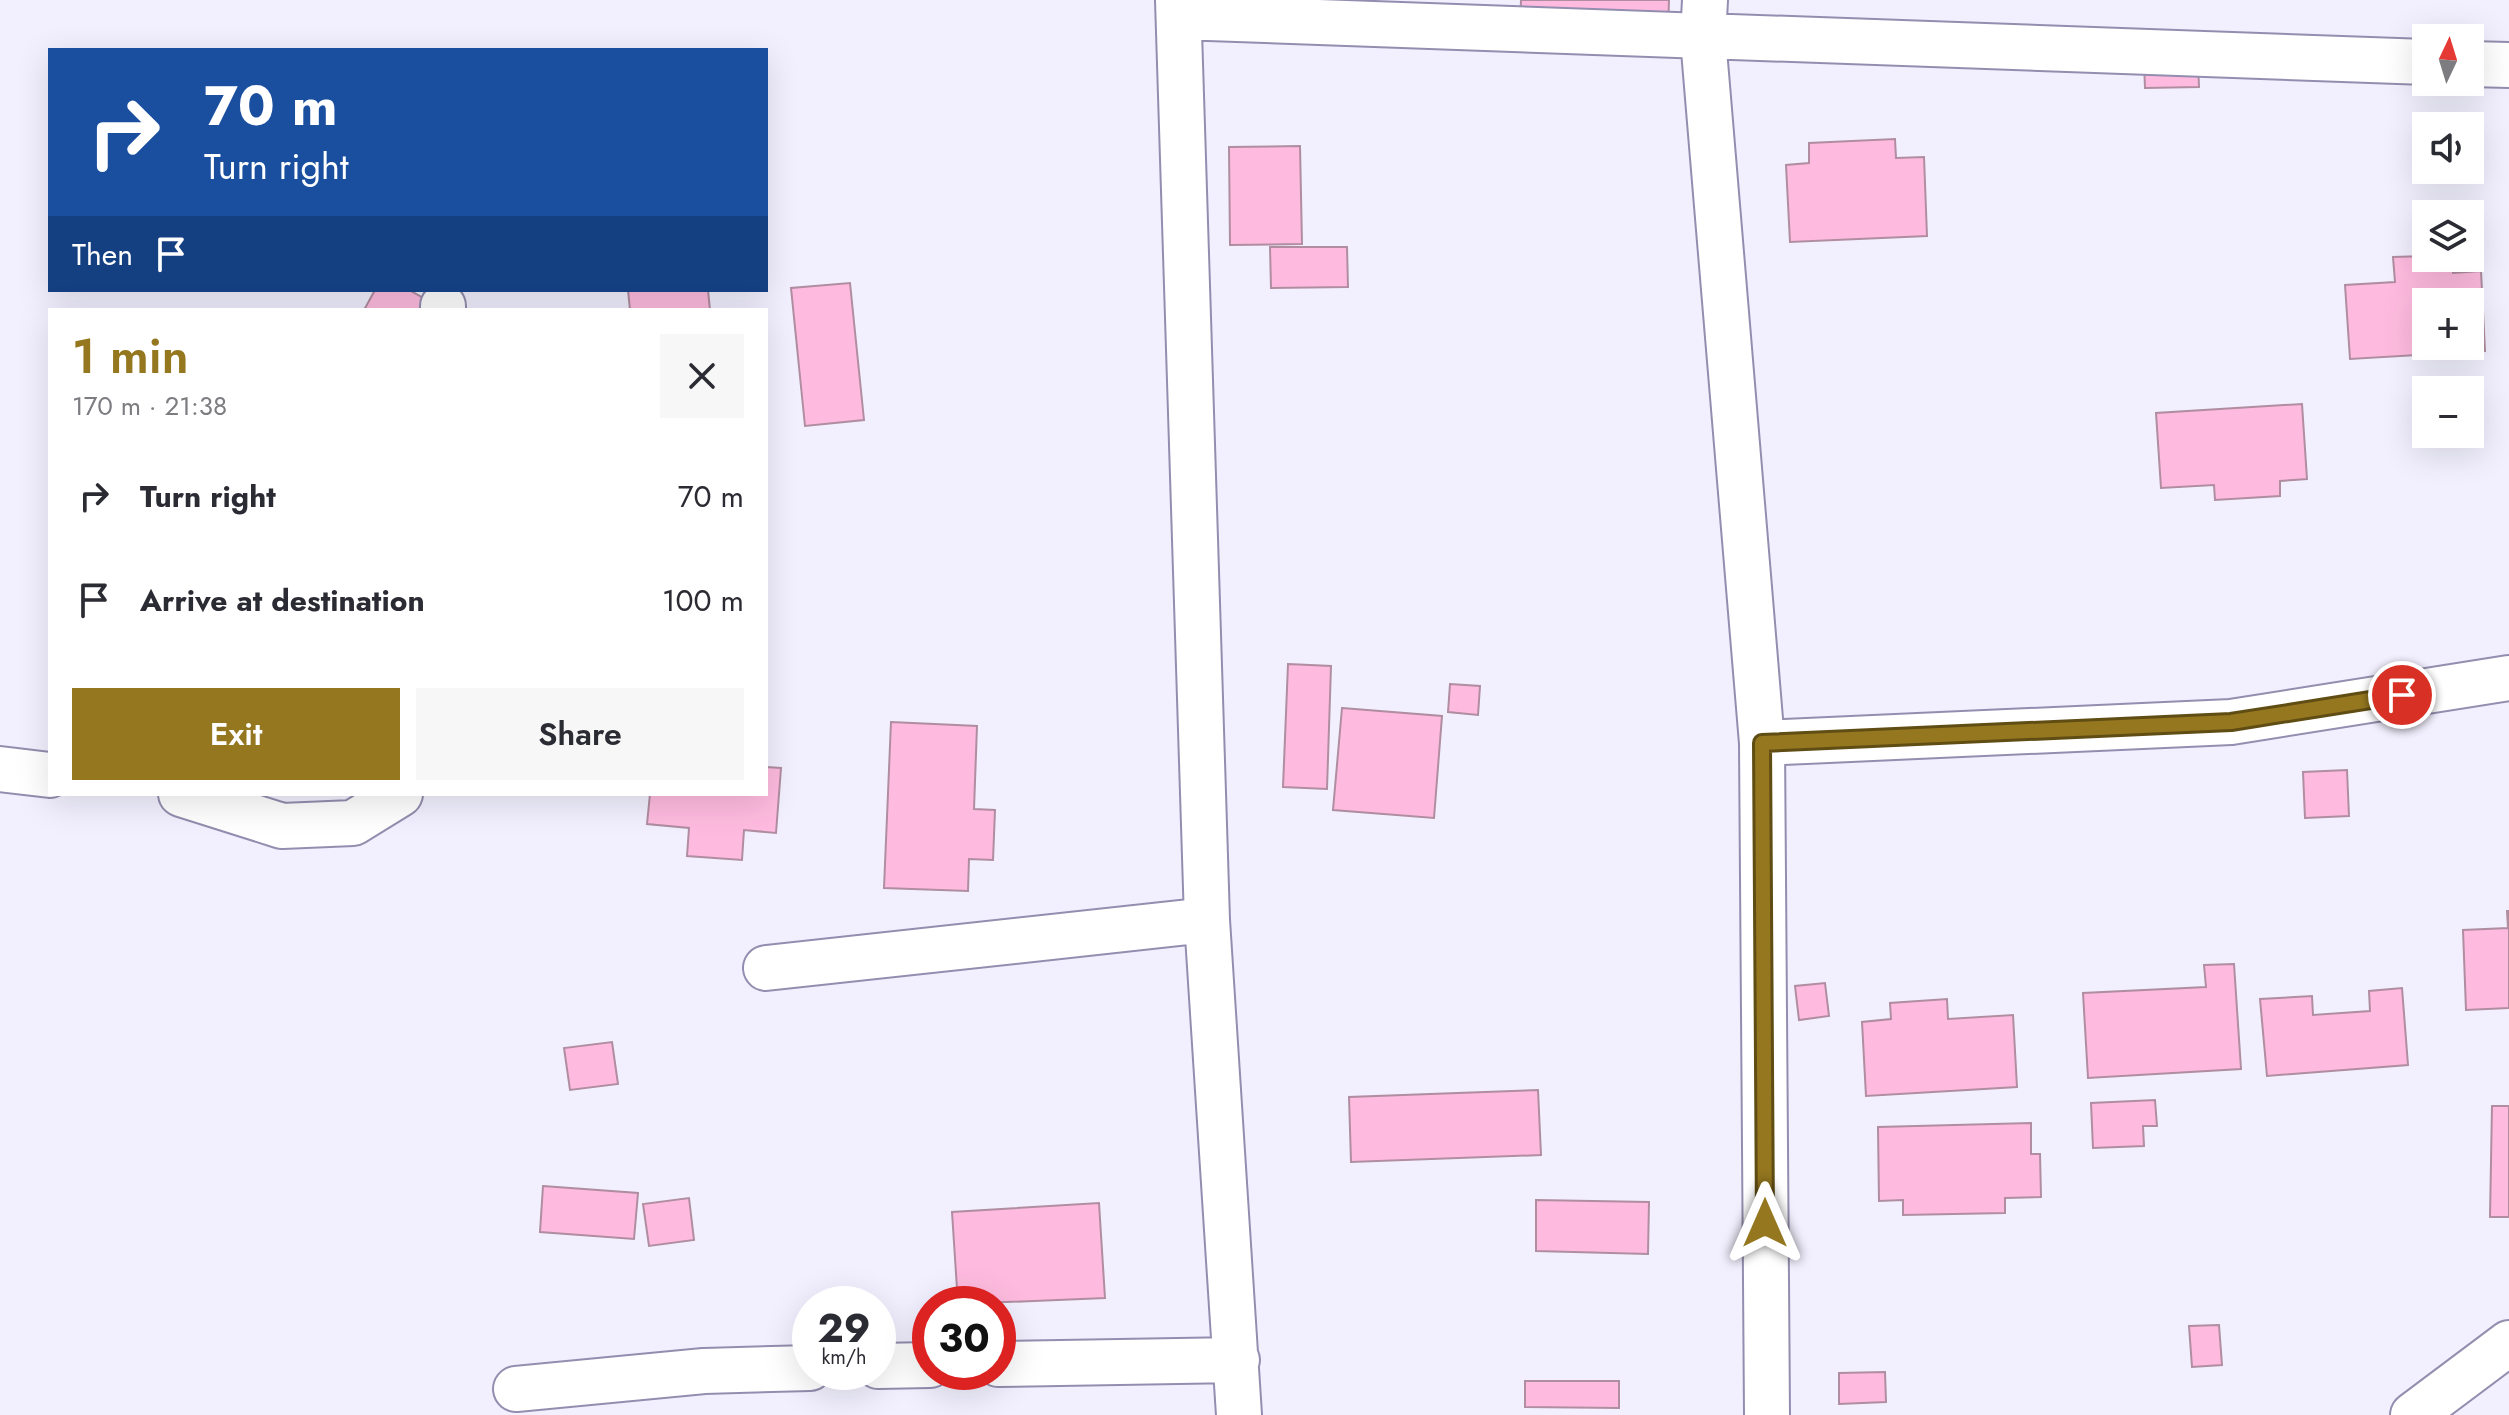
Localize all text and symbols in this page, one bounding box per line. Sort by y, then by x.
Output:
north arrow [2412,24,2484,96]
map controls [2412,24,2484,448]
text: 70 m [204,65,338,146]
icon: right [72,80,176,184]
button: sound [2412,112,2484,184]
text: Turn right [204,140,349,192]
button: layers [2412,200,2484,272]
icon: arrive [149,232,193,276]
text: Then [72,233,133,276]
button: + [2412,288,2484,360]
text: 1 min [72,322,189,391]
button: close [660,334,744,418]
button: − [2412,376,2484,448]
text: 170 m · 21:38 [72,387,227,425]
icon: right [72,474,116,518]
text: Turn right [140,475,276,518]
text: 70 m [678,475,744,518]
icon: arrive [72,578,116,622]
text: Arrive at destination [140,579,425,622]
text: 100 m [662,579,744,622]
pin [2368,661,2436,729]
icon: arrive [2380,673,2424,717]
button: Exit [72,688,400,780]
button: Share [416,688,744,780]
position arrow [1723,1181,1807,1265]
speed limit sign: 30 [912,1286,1016,1390]
text: 29 [818,1299,871,1357]
text: km/h [821,1343,867,1372]

